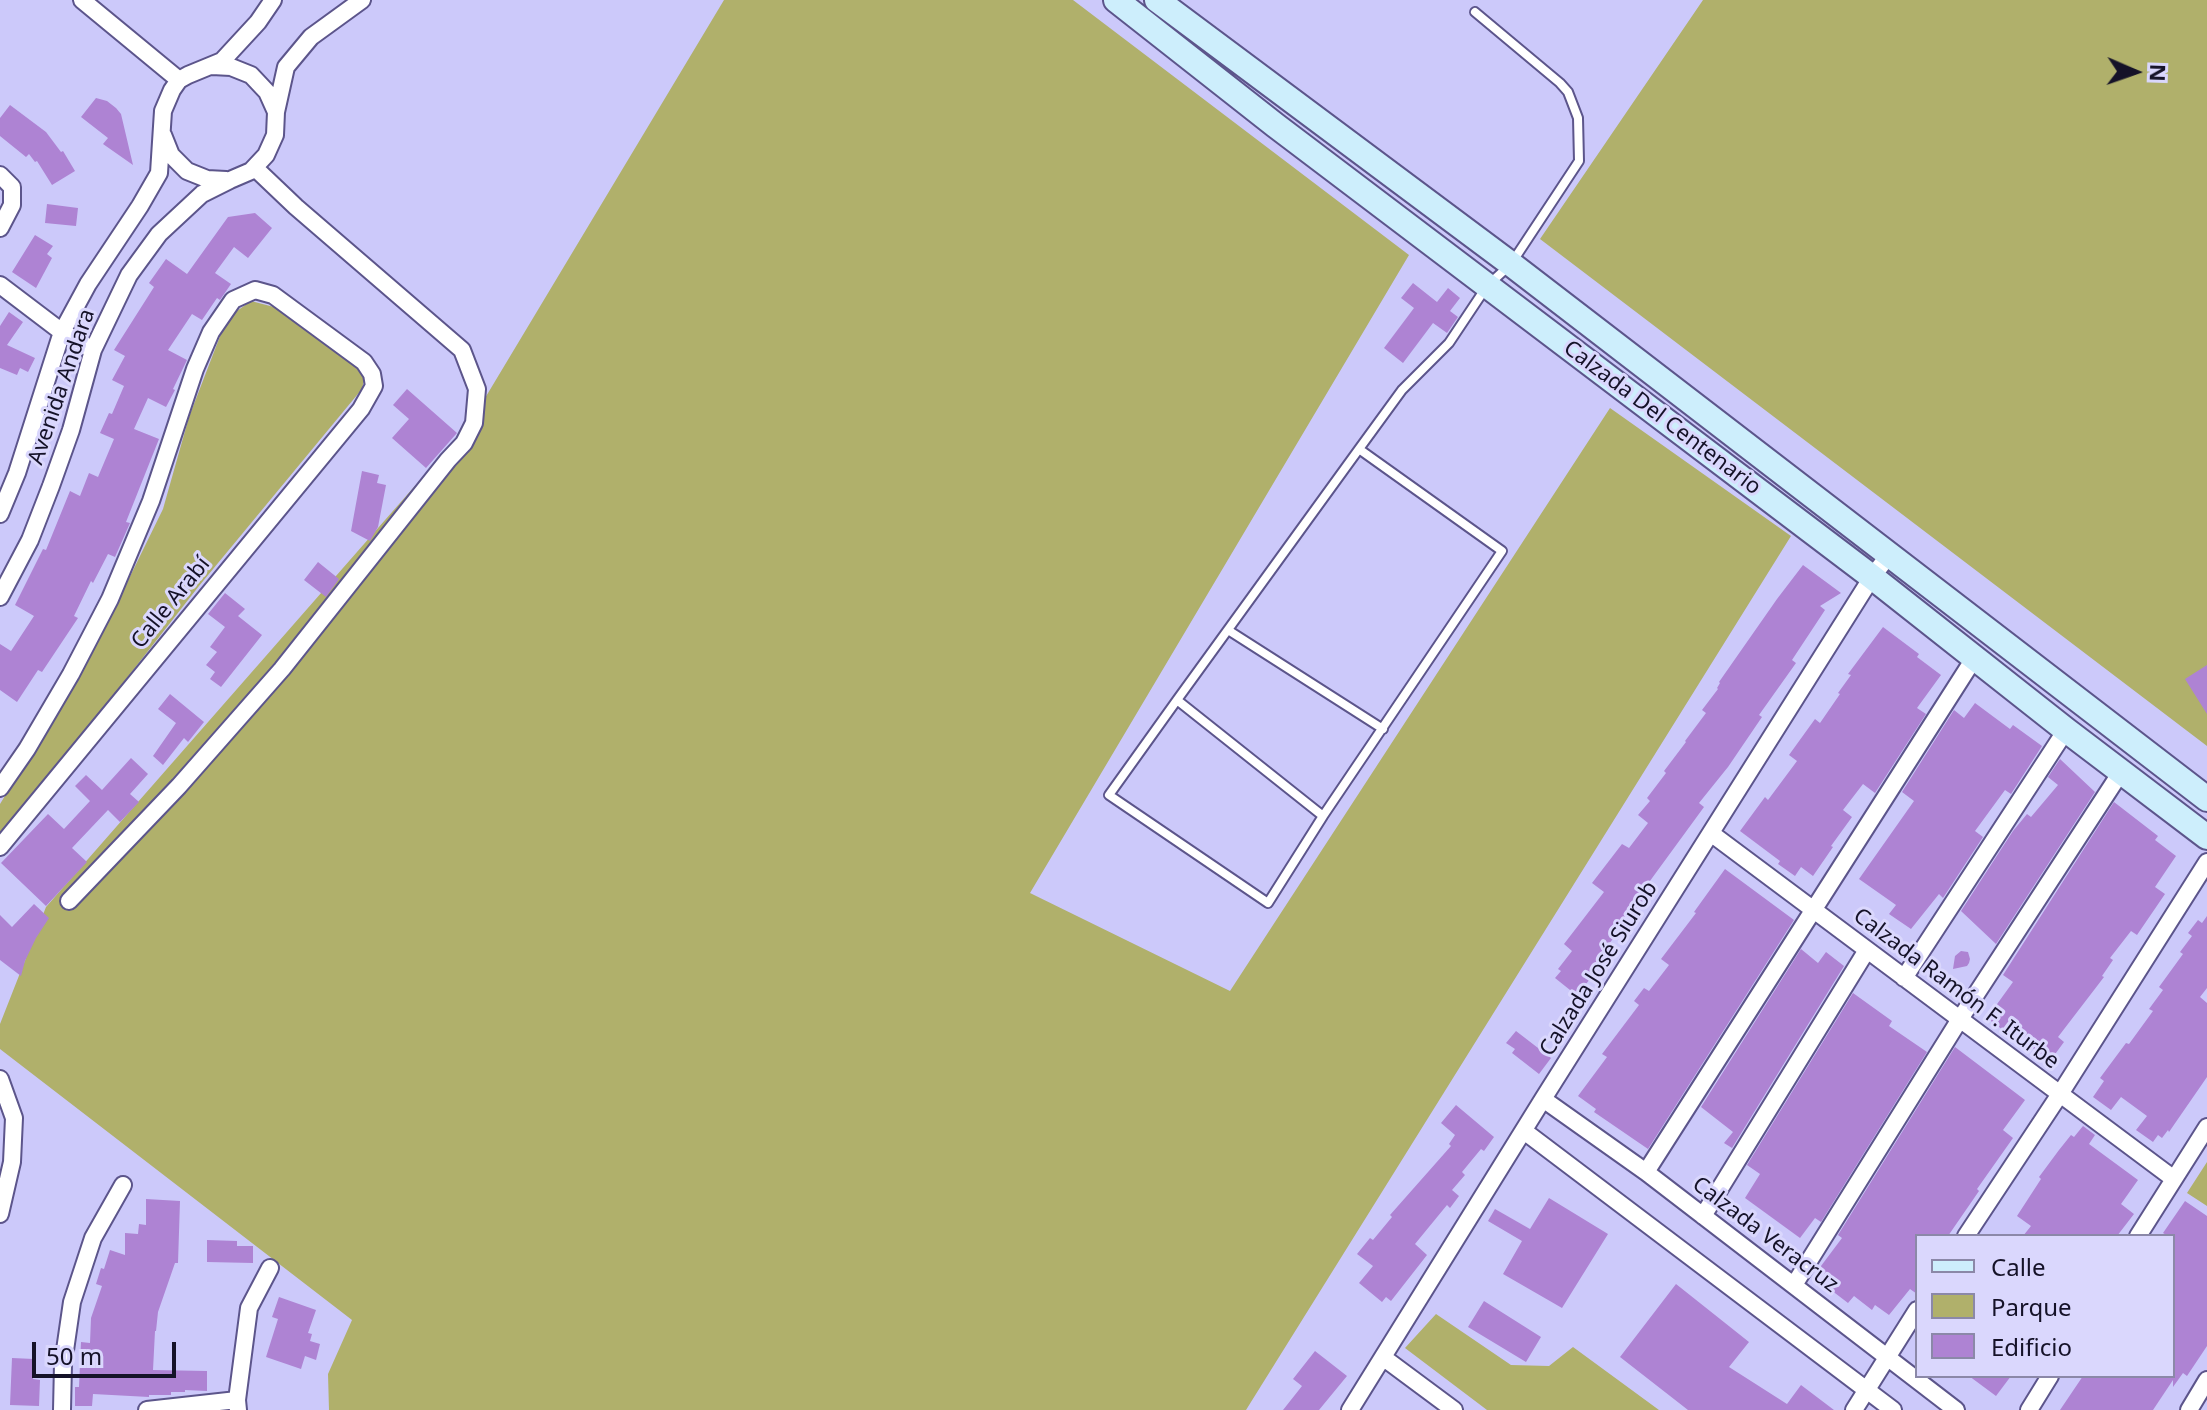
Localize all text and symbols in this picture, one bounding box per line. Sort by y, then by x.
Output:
north arrow [2095,32,2175,112]
text: N [2144,63,2174,82]
street label: Avenida Andara [23,306,101,468]
street label: Calzada Del Centenario [1558,335,1766,501]
street label: Calle Arabí [126,552,216,654]
street label: Calzada José Siurob [1535,877,1663,1061]
street label: Calzada Ramón F. Iturbe [1848,903,2064,1075]
street label: Calzada Veracruz [1687,1172,1843,1298]
legend [1915,1234,2175,1378]
text: Calle [1991,1250,2046,1283]
text: Parque [1991,1290,2072,1323]
scale bar [36,1326,180,1376]
text: Edificio [1991,1330,2072,1363]
text: 50 m [46,1339,102,1372]

